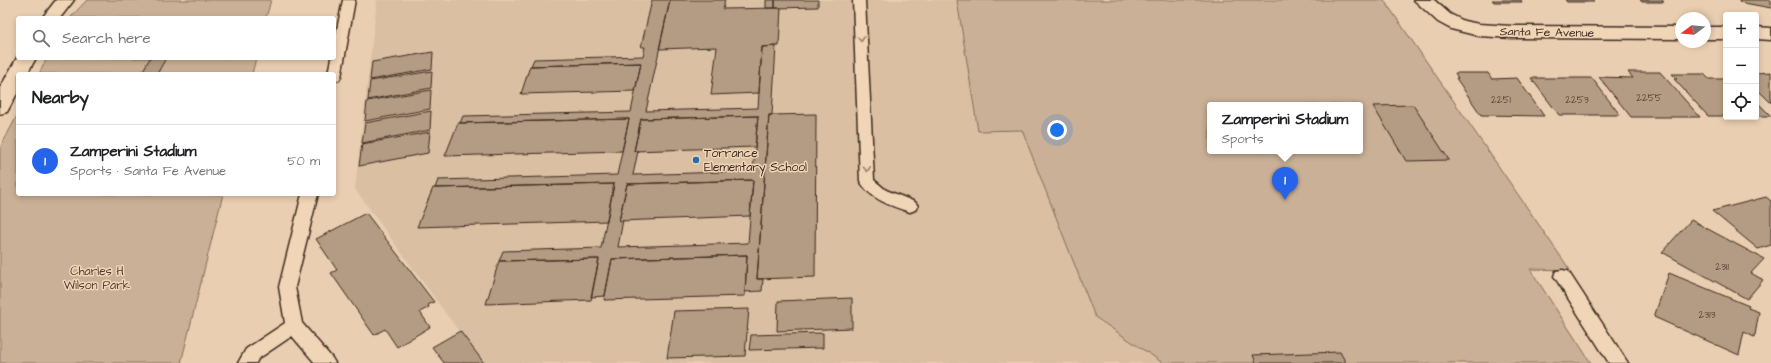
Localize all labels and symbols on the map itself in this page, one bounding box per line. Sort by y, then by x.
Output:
north arrow [1675,12,1711,48]
street label: Santa Fe Avenue [1500,23,1595,42]
one-way arrow [857,36,865,42]
house number: 2255 [1636,91,1662,105]
house number: 2251 [1491,93,1512,107]
house number: 2253 [1565,93,1589,107]
your location [1047,120,1067,140]
place label: Torrance Elementary School [704,145,807,177]
marker: Torrance Elementary School [691,155,701,165]
one-way arrow [863,166,871,172]
pin: 1 [1272,167,1298,200]
house number: 2311 [1715,260,1729,274]
park label: Charles H Wilson Park [64,263,131,294]
house number: 2313 [1698,308,1716,322]

